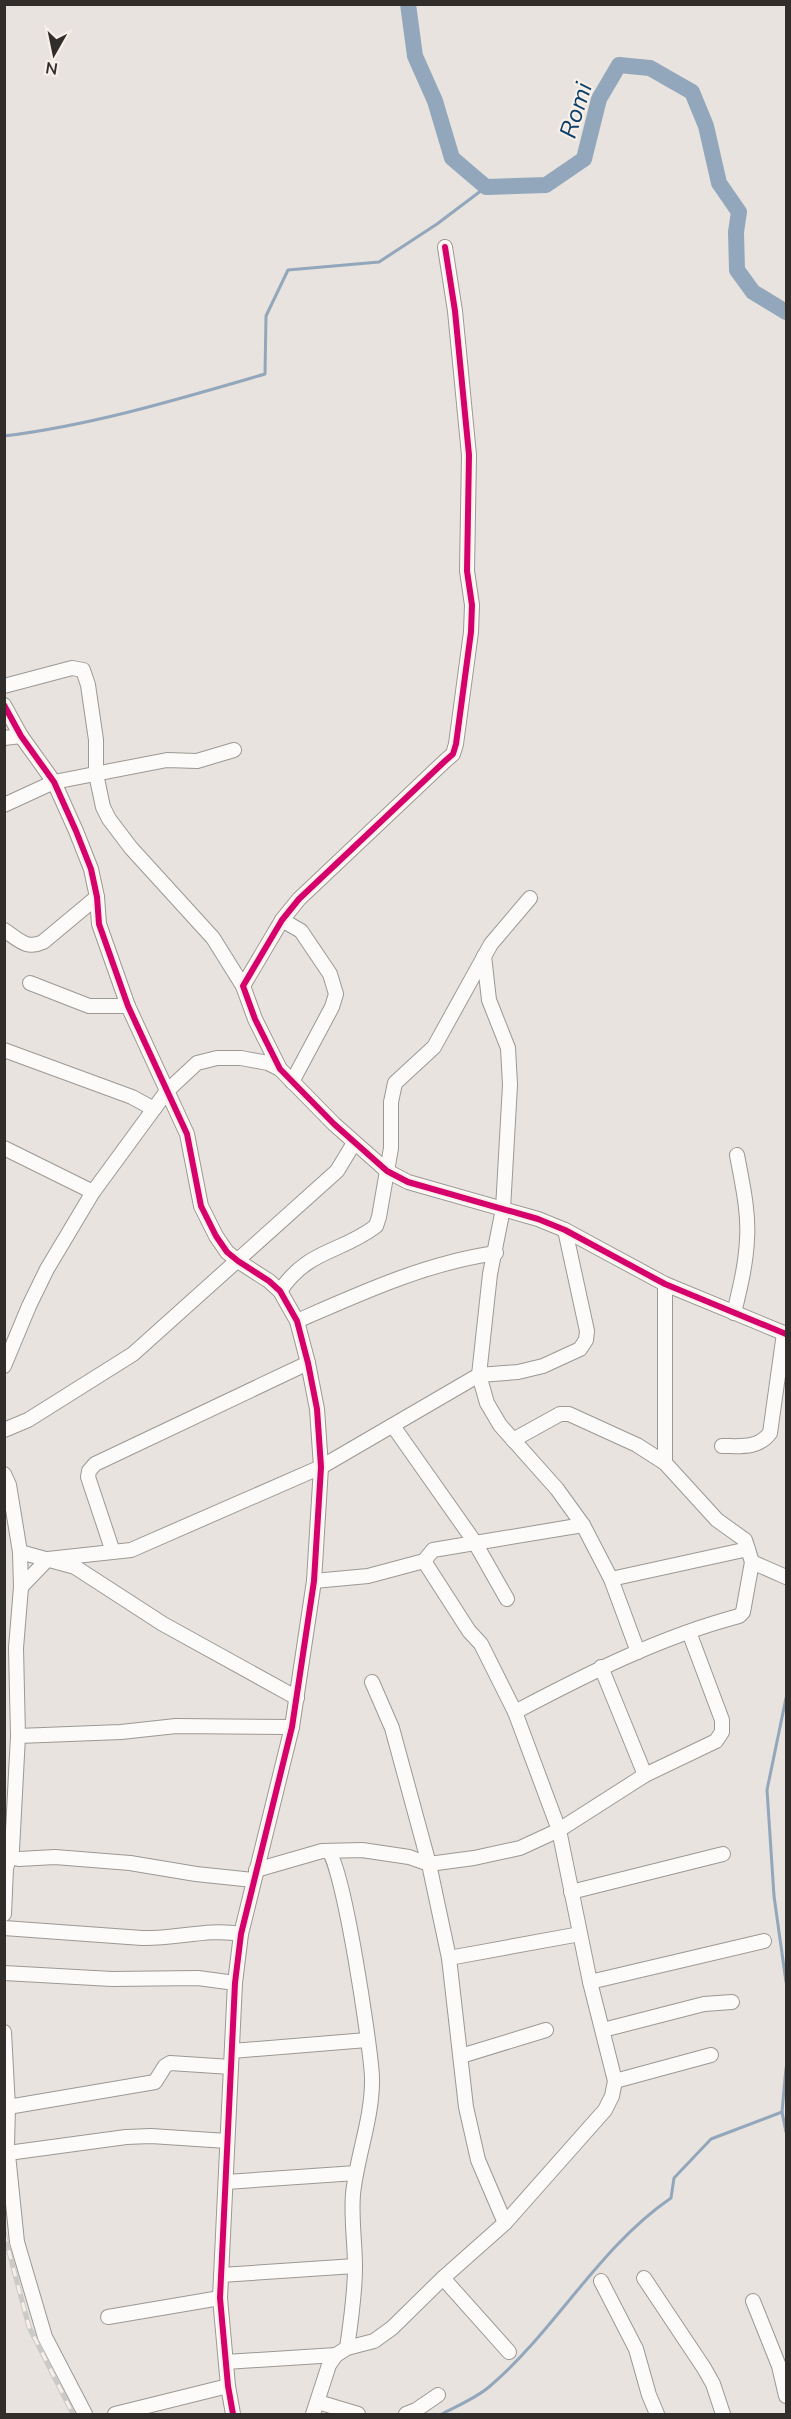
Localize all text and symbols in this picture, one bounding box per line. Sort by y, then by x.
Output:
north arrow [24,24,84,84]
text: N [44,58,59,80]
water label: Romi [552,78,598,142]

